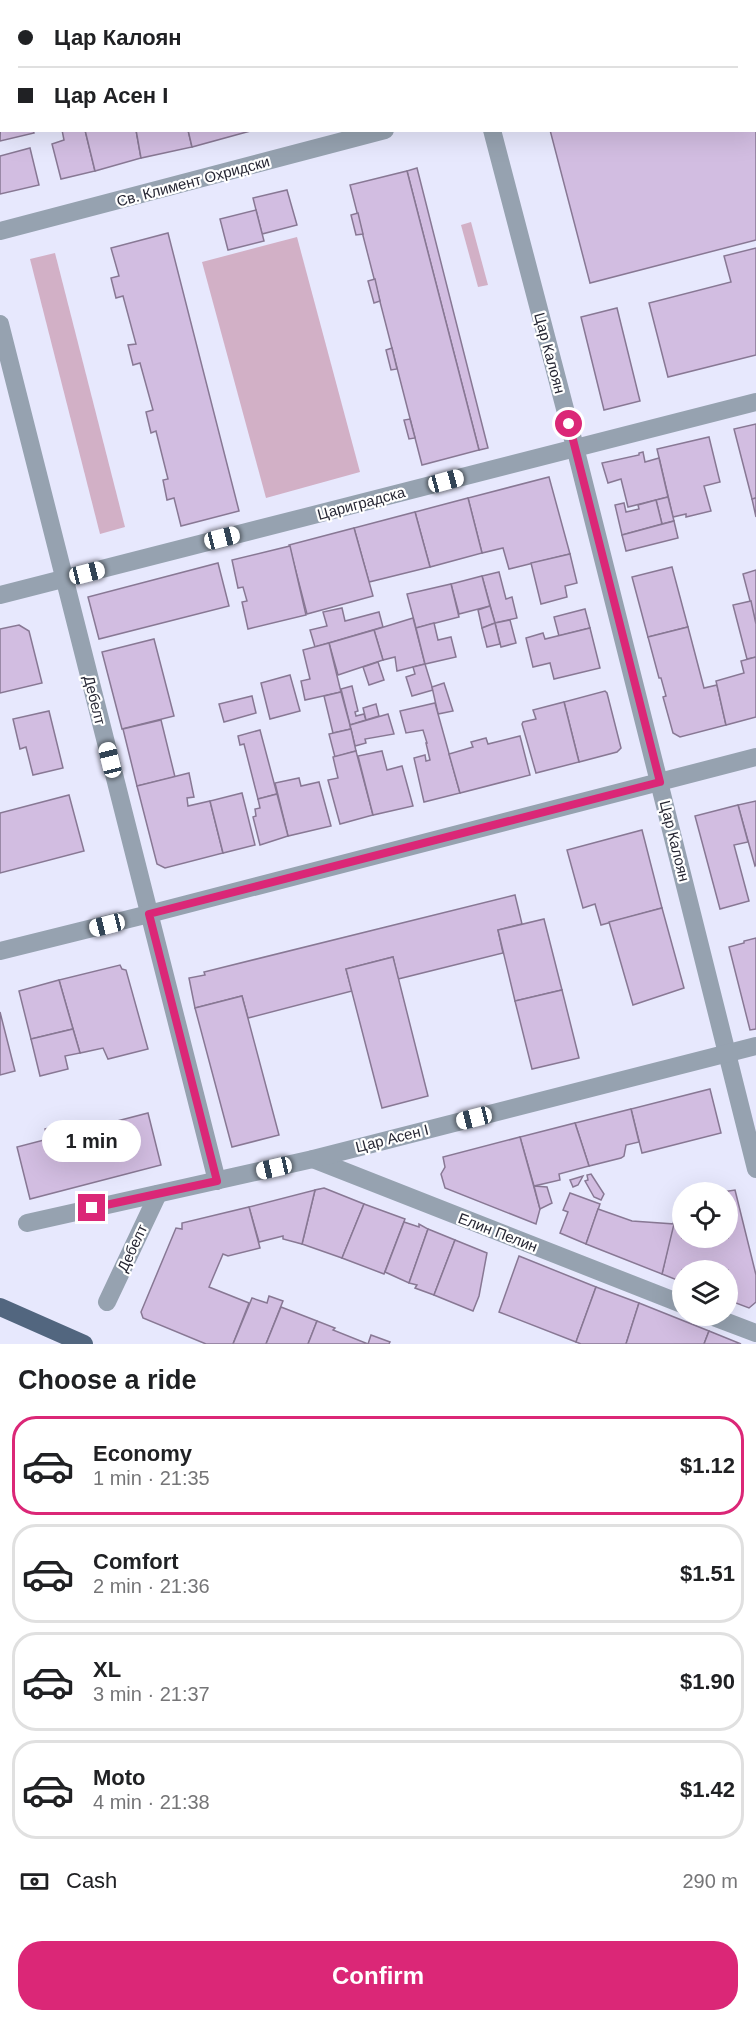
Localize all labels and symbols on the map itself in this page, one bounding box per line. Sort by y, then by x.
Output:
street label: Св. Климент Охридски [115,152,271,210]
street label: Цар Калоян [531,311,569,395]
route start [555,410,582,437]
car [426,468,466,494]
street label: Цариградска [315,483,407,523]
car [202,525,242,551]
car [67,560,107,586]
street label: Дебелт [81,674,109,727]
car [97,740,123,780]
street label: Цар Калоян [657,799,693,883]
car [87,912,127,938]
car [454,1105,494,1131]
callout: 1 min [42,1121,142,1163]
street label: Цар Асен I [354,1121,430,1155]
car [254,1155,294,1181]
route end [78,1194,105,1221]
street label: Елин Пелин [456,1209,540,1255]
street label: Дебелт [114,1222,150,1274]

